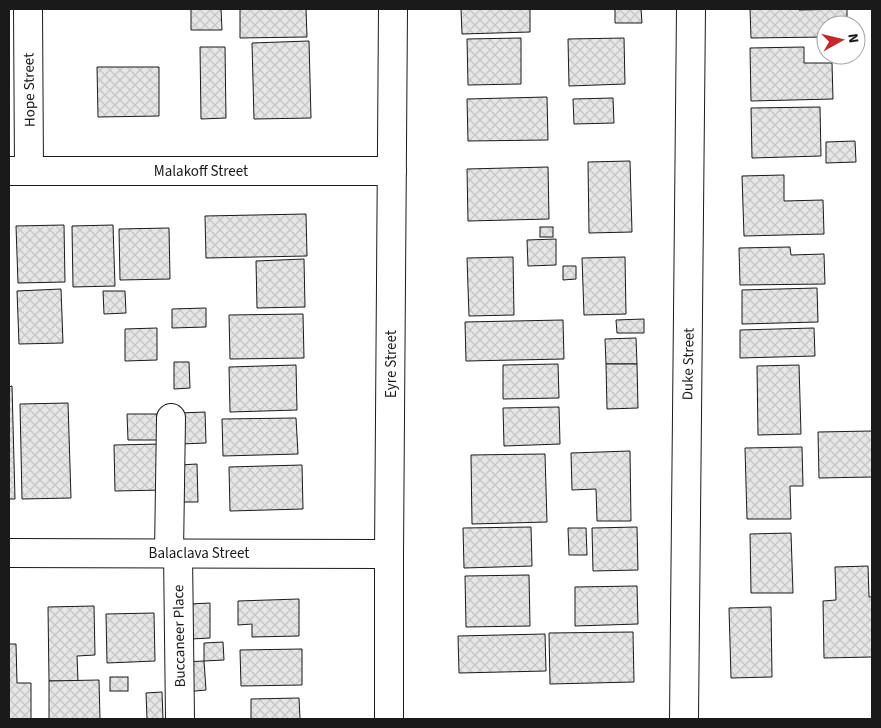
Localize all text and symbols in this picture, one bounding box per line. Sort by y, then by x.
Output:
north arrow [816,15,866,65]
text: N [842,32,863,44]
street label: Hope Street [18,53,41,127]
street label: Malakoff Street [154,161,248,182]
street label: Duke Street [677,328,700,400]
street label: Eyre Street [381,330,402,398]
street label: Balaclava Street [149,543,249,564]
street label: Buccaneer Place [168,584,191,688]

